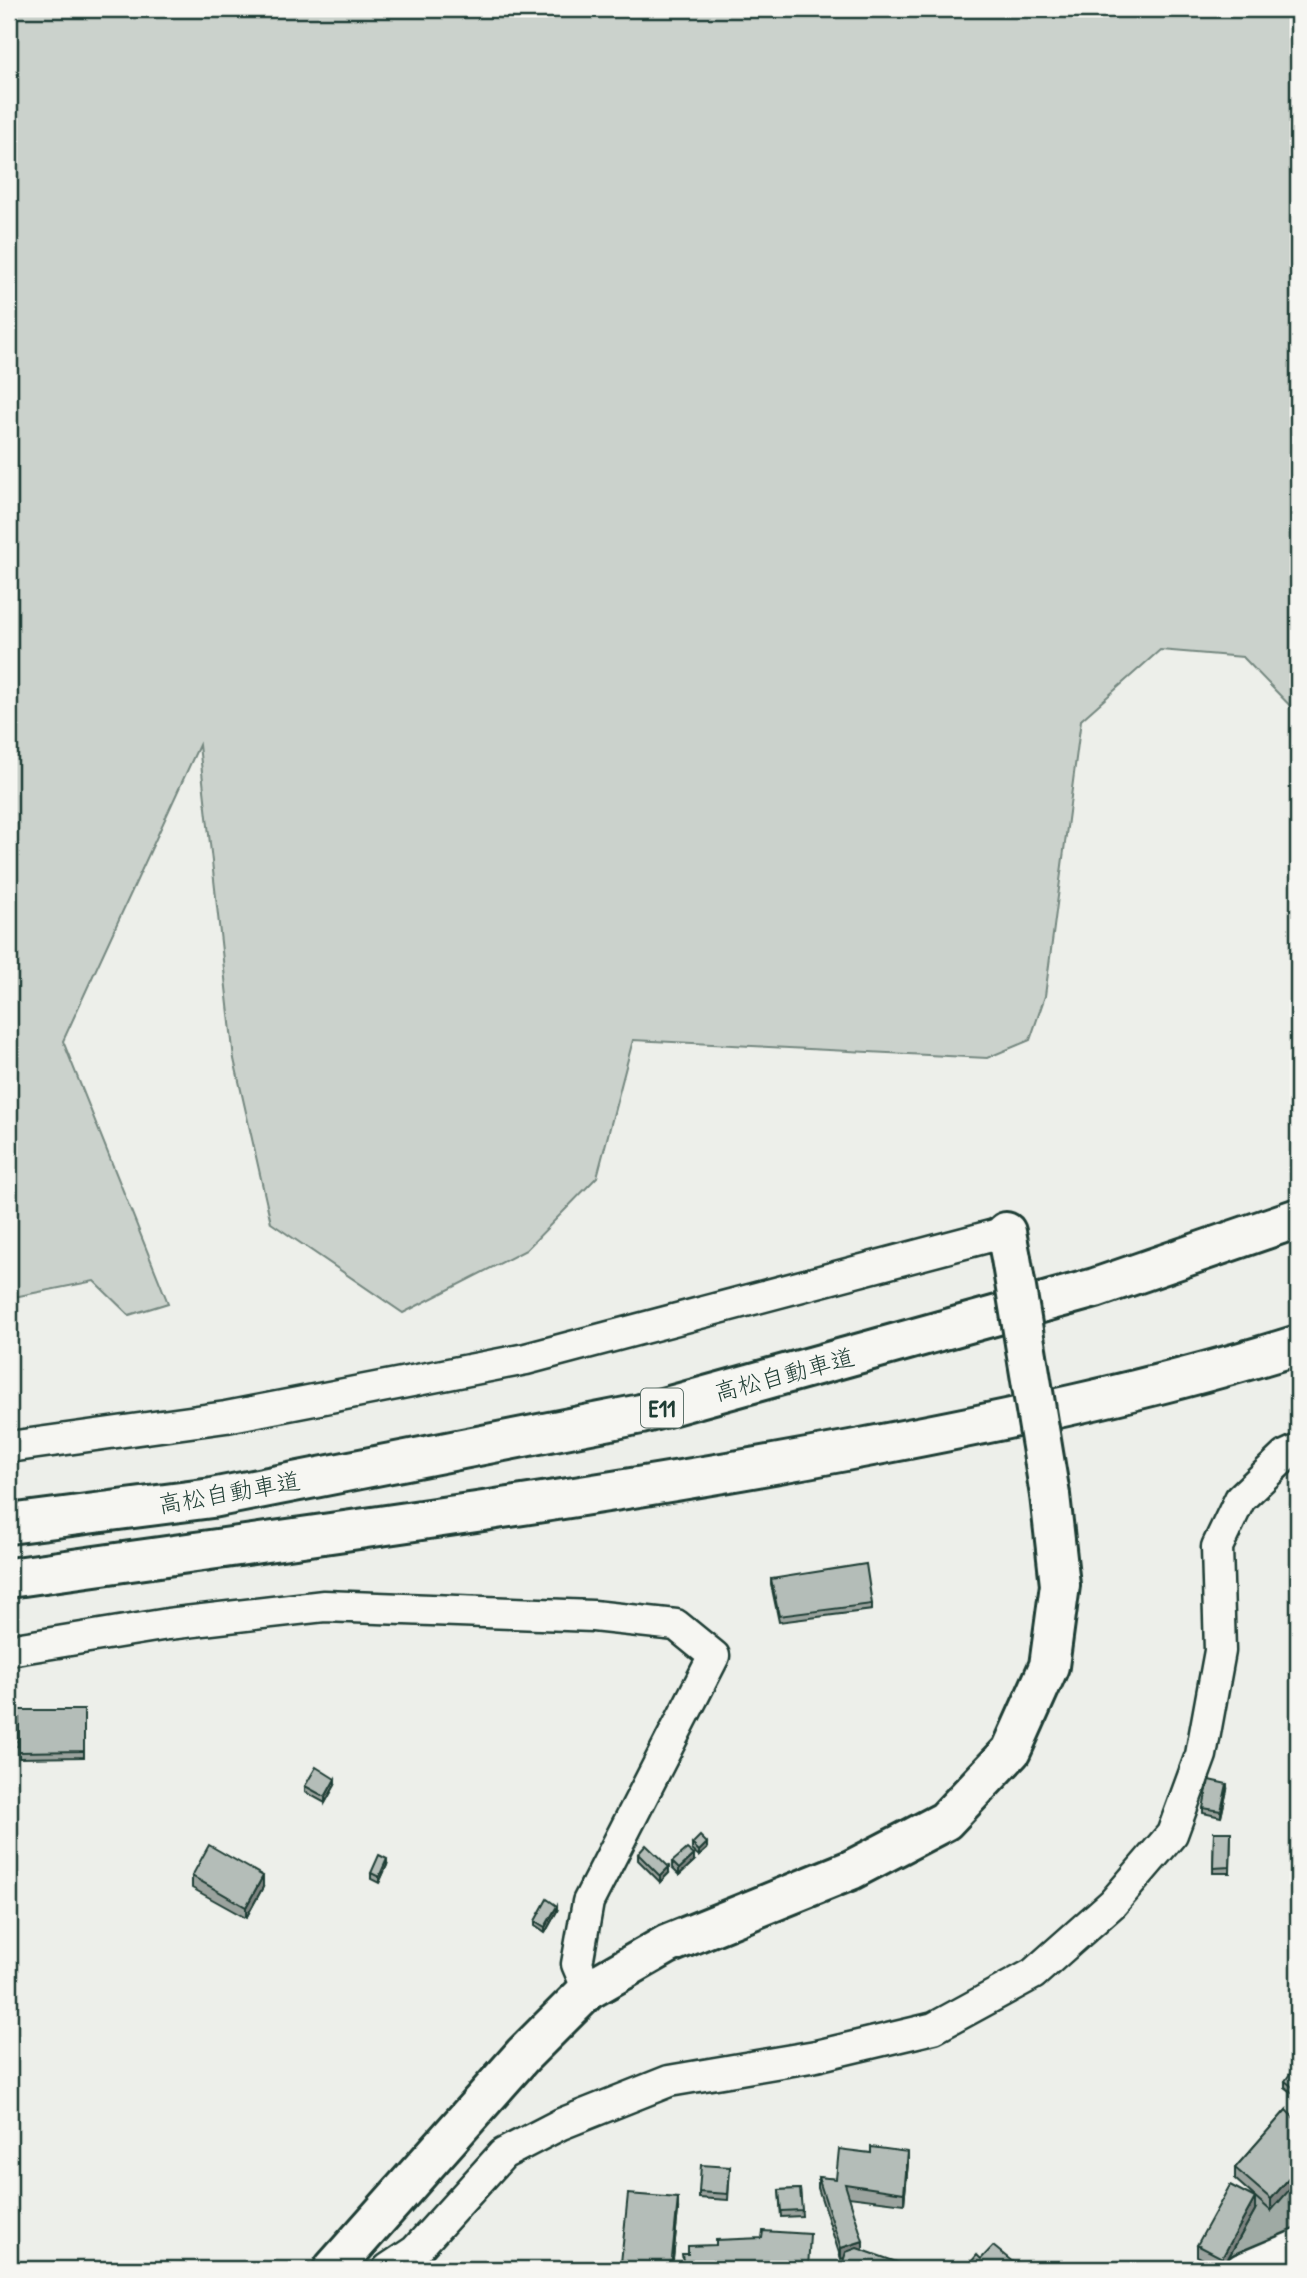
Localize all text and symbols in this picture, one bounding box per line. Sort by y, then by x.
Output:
street label: 高松自動車道 [710,1340,858,1408]
road number: E11 [641,1388,683,1428]
street label: 高松自動車道 [155,1464,303,1520]

